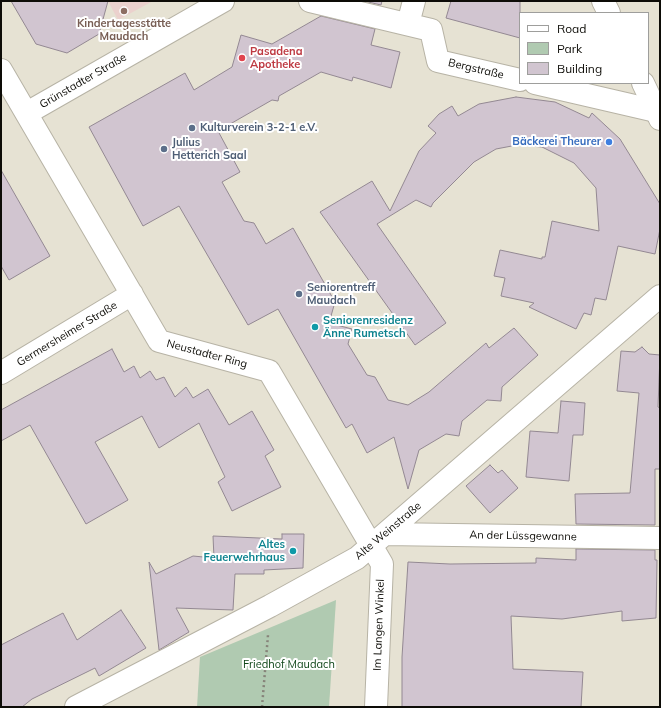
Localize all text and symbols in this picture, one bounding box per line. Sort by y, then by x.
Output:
marker: Kindertagesstätte Maudach [119,6,129,16]
legend [519,12,649,84]
place label: Kindertagesstätte Maudach [77,17,171,43]
text: Road [557,21,586,36]
text: Park [557,41,582,56]
place label: Pasadena Apotheke [250,45,303,71]
street label: Grünstadter Straße [37,51,129,111]
marker: Pasadena Apotheke [237,53,247,63]
street label: Bergstraße [447,56,505,82]
text: Building [557,61,602,76]
place label: Kulturverein 3-2-1 e.V. [200,121,317,135]
marker: Kulturverein 3-2-1 e.V. [187,123,197,133]
place label: Bäckerei Theurer [512,135,601,149]
place label: Julius Hetterich Saal [172,136,247,162]
marker: Bäckerei Theurer [604,137,614,147]
marker: Julius Hetterich Saal [159,144,169,154]
place label: Seniorentreff Maudach [307,281,375,307]
marker: Seniorentreff Maudach [294,289,304,299]
street label: Germersheimer Straße [14,299,120,369]
place label: Seniorenresidenz Änne Rumetsch [323,314,413,340]
marker: Seniorenresidenz Änne Rumetsch [310,322,320,332]
street label: Neustadter Ring [165,337,249,371]
street label: Alte Weinstraße [352,499,424,563]
street label: An der Lüssgewanne [469,528,577,544]
place label: Altes Feuerwehrhaus [204,538,285,564]
marker: Altes Feuerwehrhaus [288,546,298,556]
street label: Im Langen Winkel [371,579,387,671]
park label: Friedhof Maudach [243,658,335,672]

